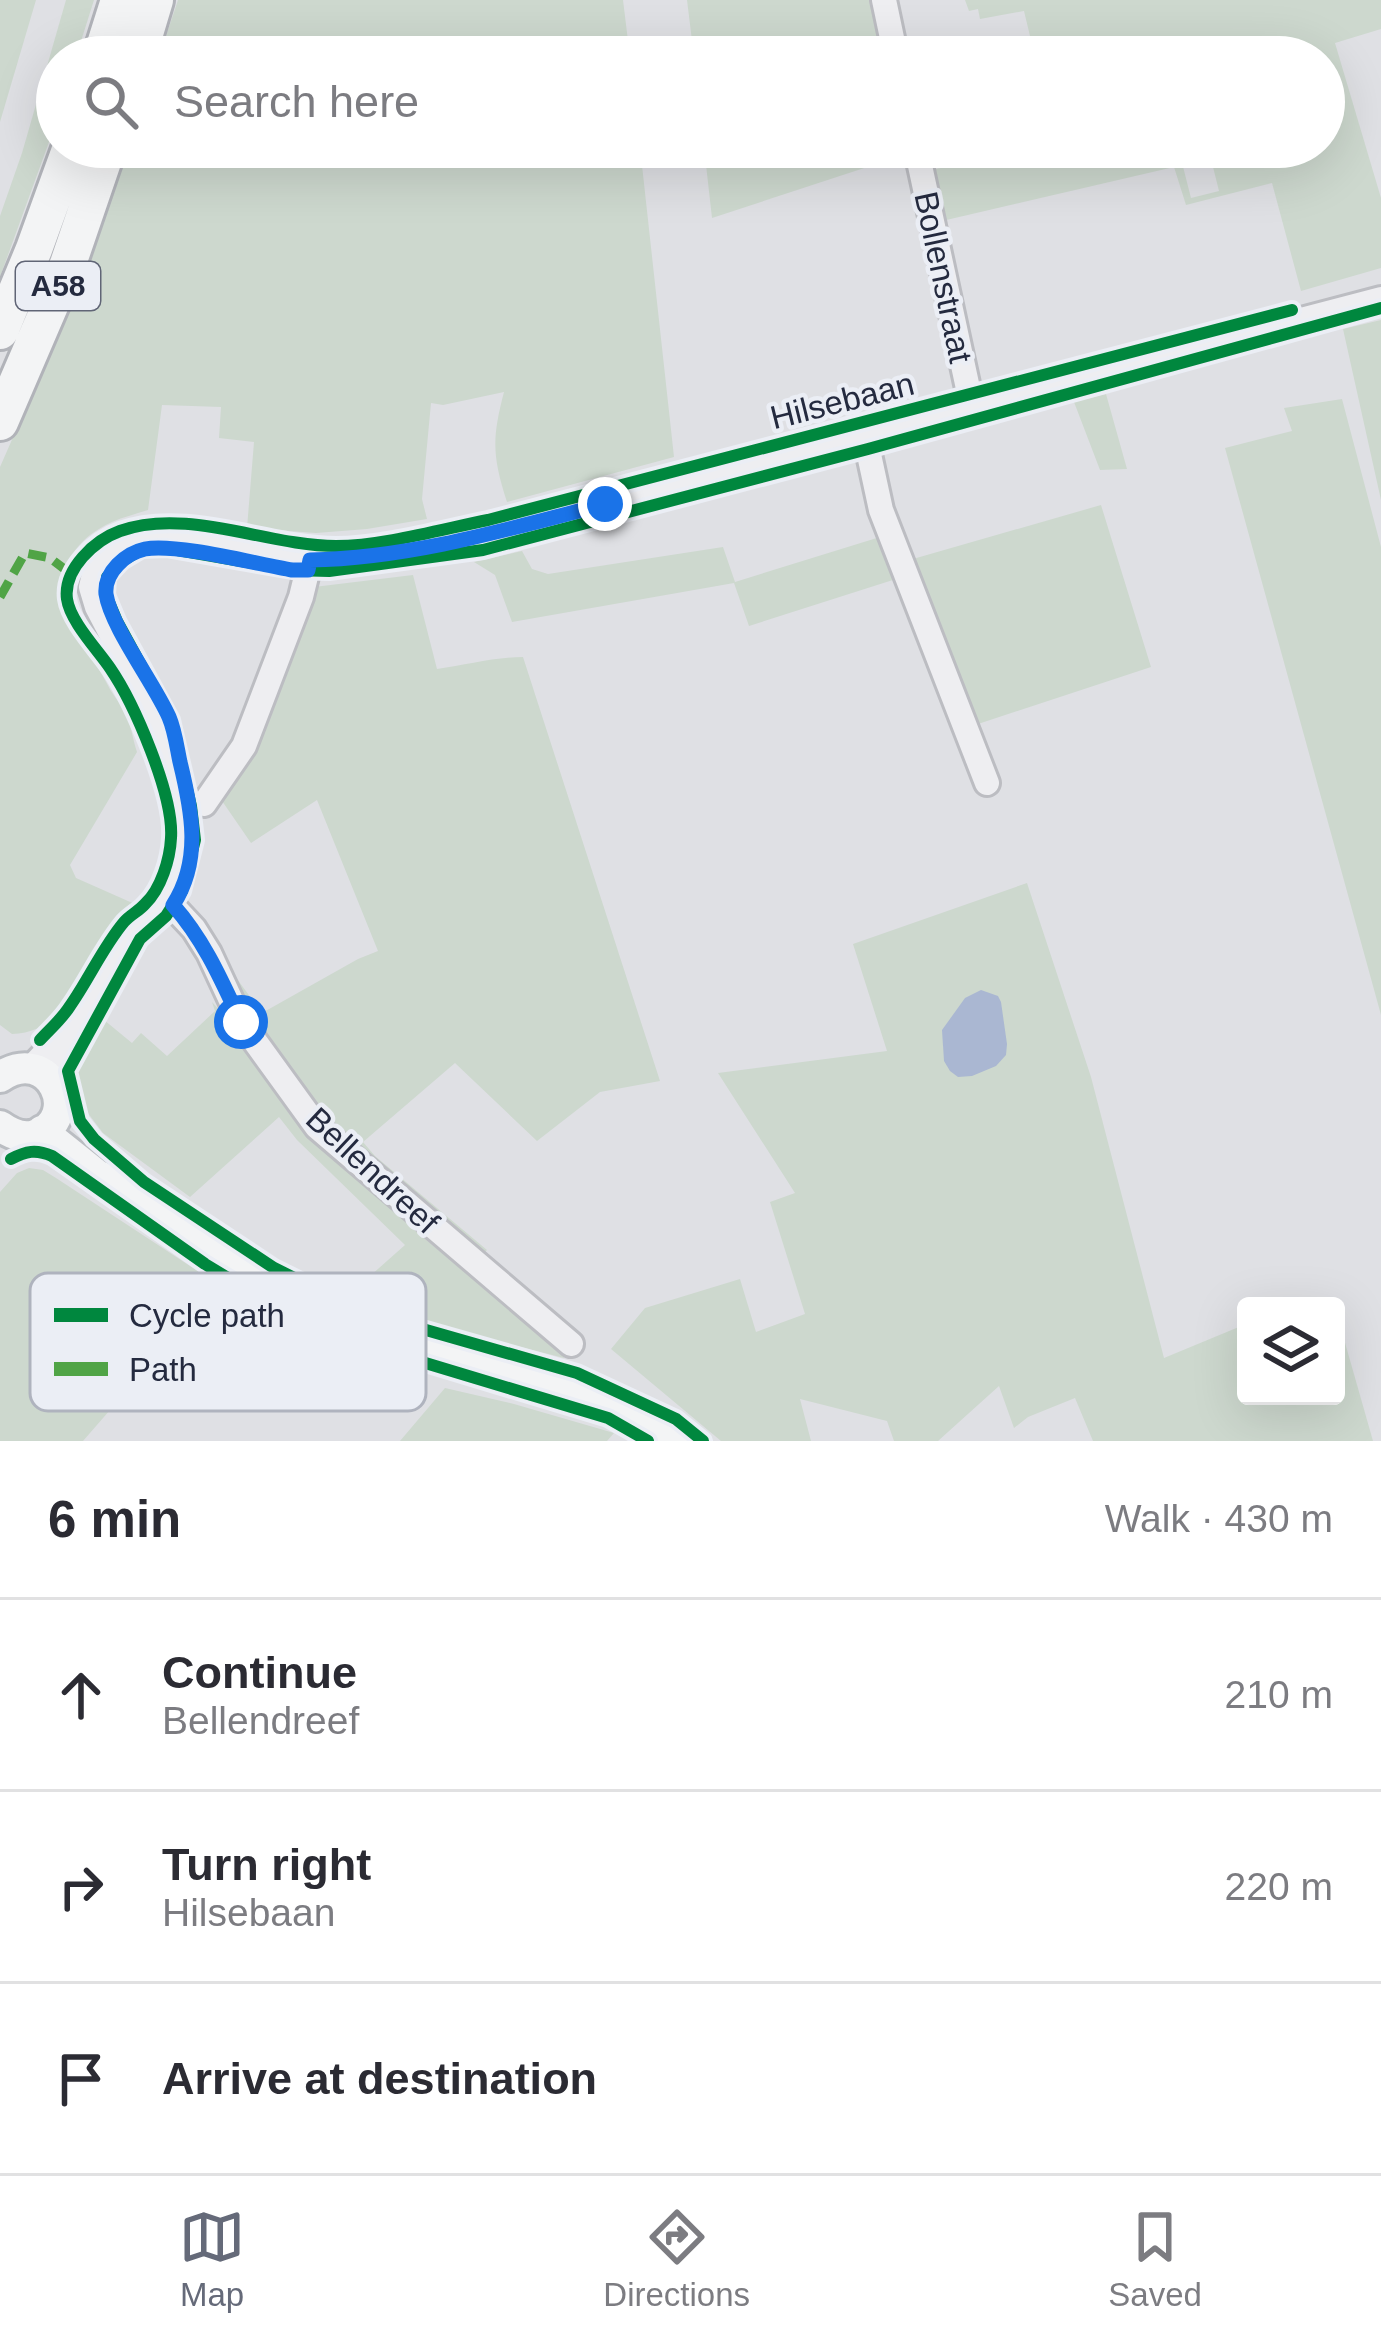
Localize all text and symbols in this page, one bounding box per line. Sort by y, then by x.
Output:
search box [36,36,1345,168]
icon: search [78,69,144,135]
text: Search here [174,76,419,127]
street label: Bollenstraat [907,188,980,366]
road number: A58 [16,262,100,310]
street label: Hilsebaan [766,365,918,436]
route end [578,477,632,531]
route start [214,995,268,1049]
street label: Bellendreef [299,1100,447,1241]
legend [30,1273,426,1411]
text: Cycle path [129,1297,285,1334]
map controls [1237,1297,1345,1405]
button: layers [1237,1297,1345,1405]
text: Path [129,1351,197,1388]
text: 6 min [48,1491,181,1548]
text: Walk · 430 m [1105,1497,1333,1540]
text: Continue [162,1647,357,1698]
icon: ahead [48,1662,114,1728]
text: 210 m [1225,1673,1333,1716]
text: Bellendreef [162,1699,359,1742]
text: Turn right [162,1839,371,1890]
icon: right [48,1854,114,1920]
text: 220 m [1225,1865,1333,1908]
text: Hilsebaan [162,1891,335,1934]
icon: arrive [48,2046,114,2112]
text: Arrive at destination [162,2053,597,2104]
tab: Map [179,2204,245,2314]
tab: Directions [603,2204,750,2314]
tab: Saved [1108,2204,1202,2314]

